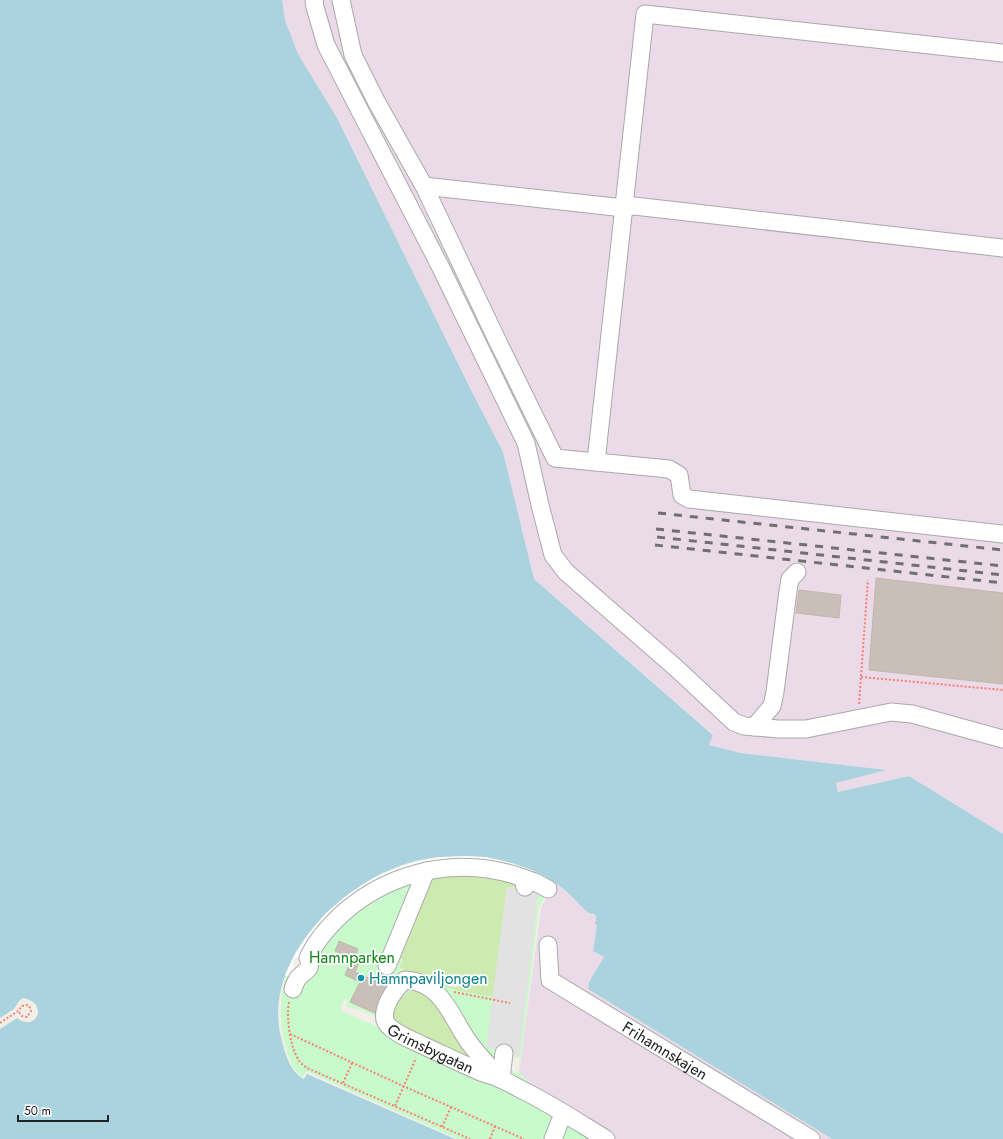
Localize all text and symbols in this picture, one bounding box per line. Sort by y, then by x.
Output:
park label: Hamnparken [309,946,395,969]
place label: Hamnpaviljongen [369,967,488,990]
marker: Hamnpaviljongen [356,973,366,983]
street label: Frihamnskajen [618,1015,712,1085]
street label: Grimsbygatan [383,1018,478,1079]
scale bar [18,1097,108,1123]
text: 50 m [24,1102,51,1120]

